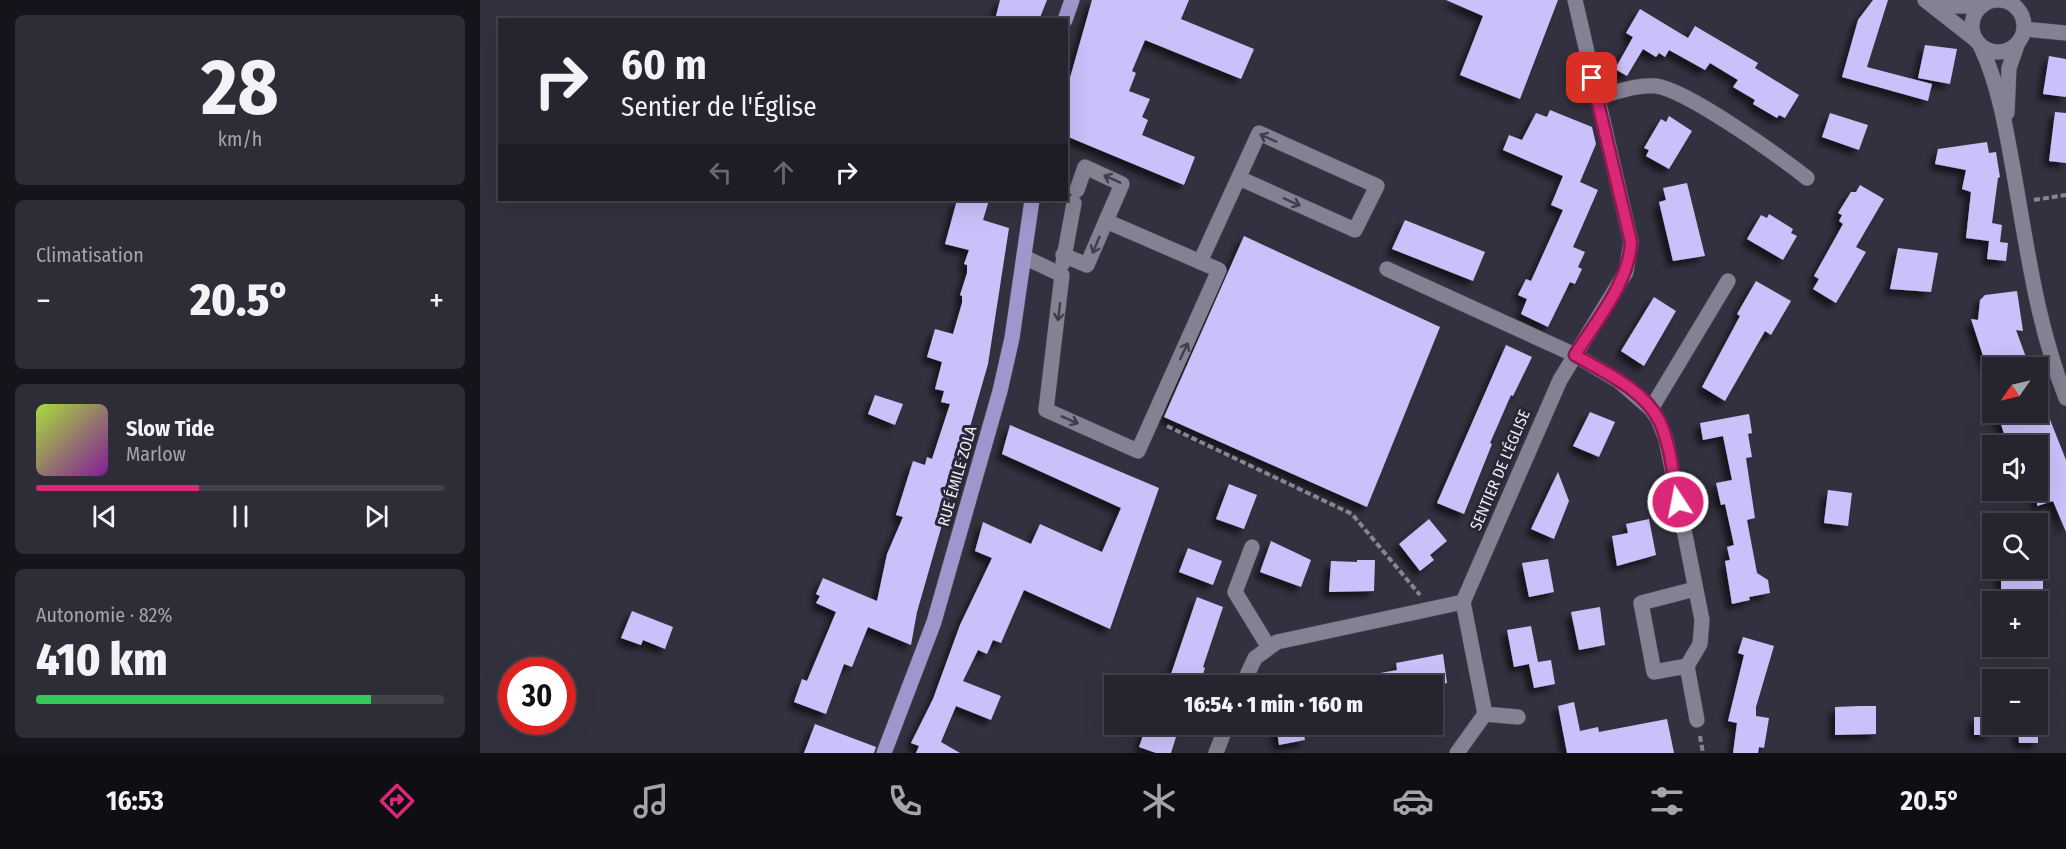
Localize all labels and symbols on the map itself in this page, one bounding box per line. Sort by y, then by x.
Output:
pin [1566,52,1617,103]
one-way arrow [1260,132,1278,143]
one-way arrow [1103,172,1121,184]
one-way arrow [1283,197,1301,208]
one-way arrow [1089,235,1101,253]
one-way arrow [1053,302,1064,321]
one-way arrow [1178,342,1190,360]
north arrow [1982,357,2048,423]
street label: SENTIER DE L'ÉGLISE [1466,407,1534,533]
one-way arrow [1060,415,1078,426]
street label: RUE ÉMILE ZOLA [934,423,981,528]
position arrow [1646,470,1710,534]
speed limit sign: 30 [498,657,576,735]

